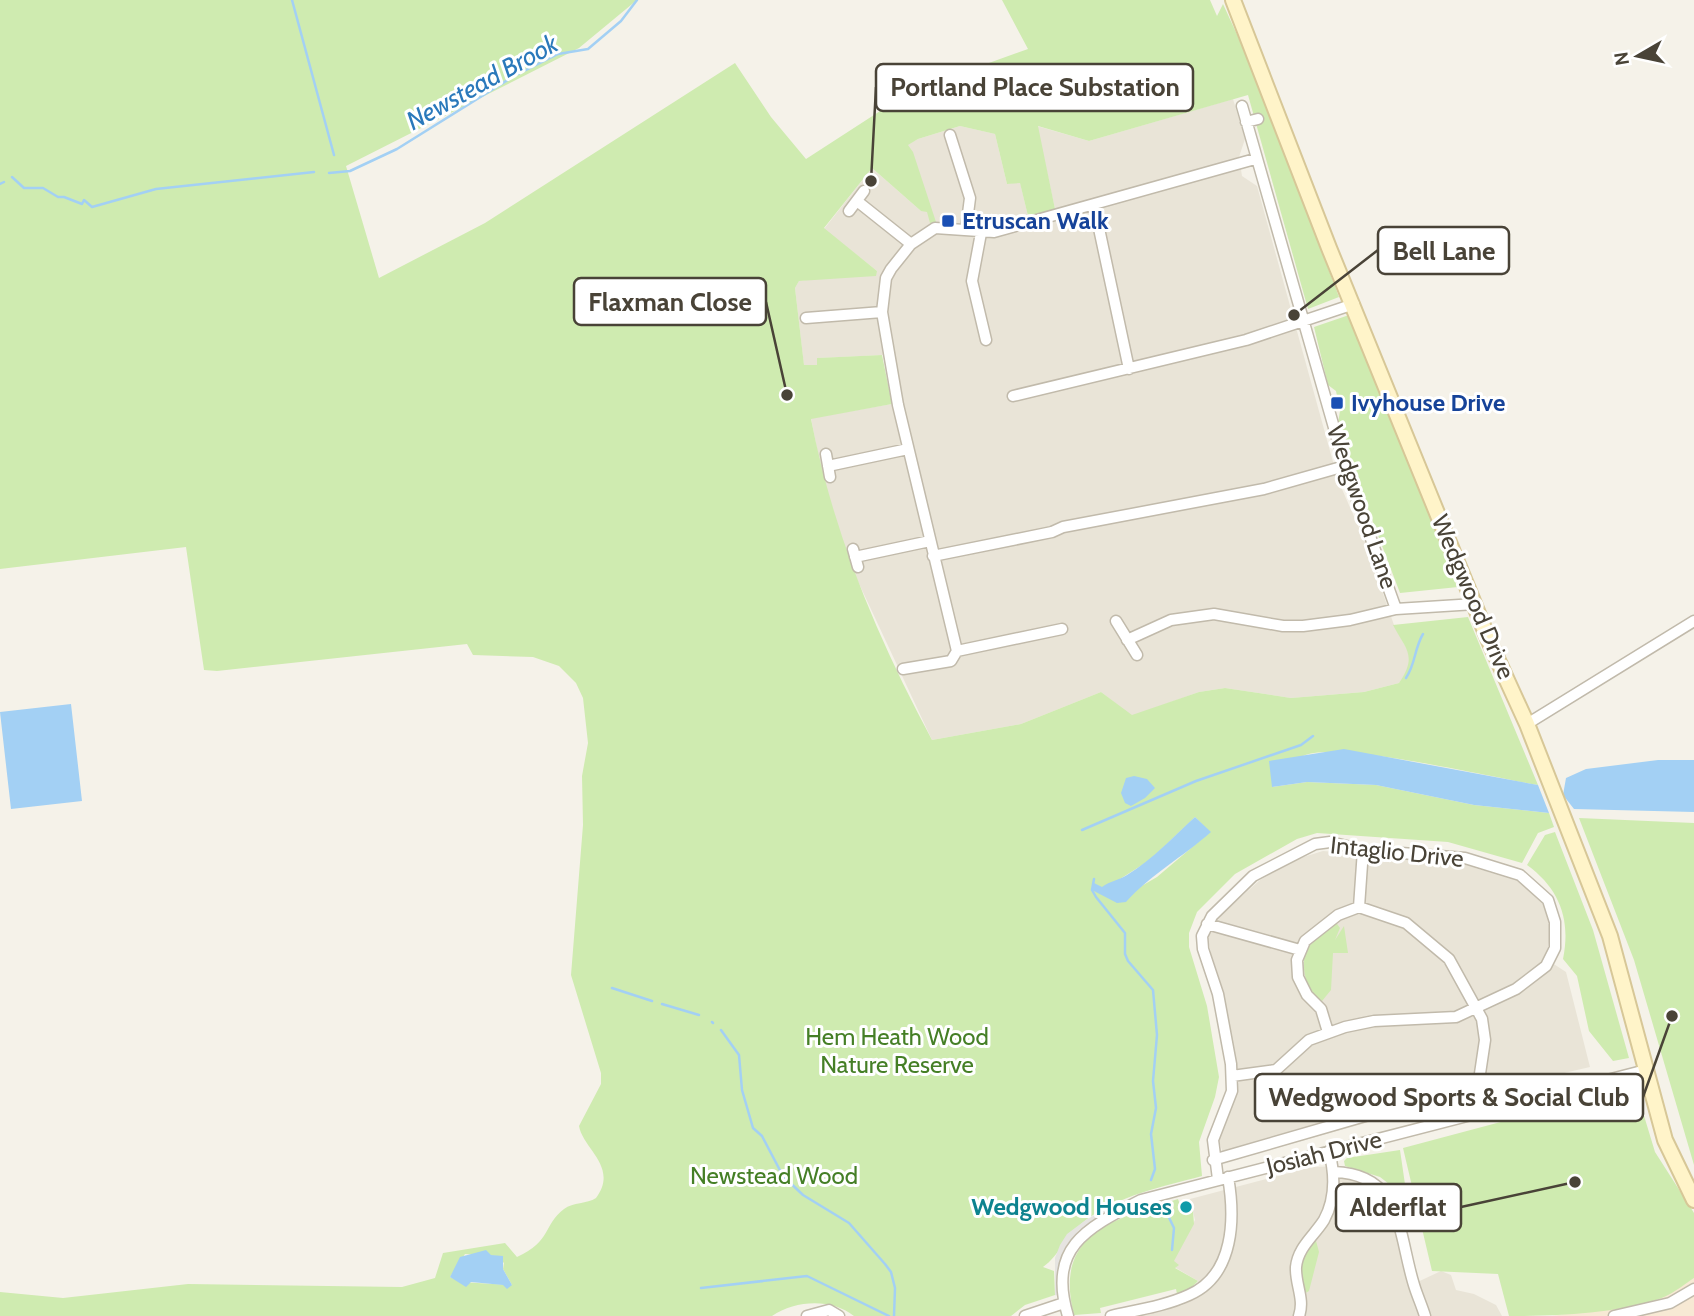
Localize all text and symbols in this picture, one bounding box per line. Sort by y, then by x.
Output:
north arrow [1603,21,1673,91]
water label: Newstead Brook [401,27,564,137]
text: N [1609,50,1634,67]
callout: Portland Place Substation [876,64,1193,111]
text: Portland Place Substation [890,71,1180,103]
place label: Etruscan Walk [962,206,1109,235]
marker: Etruscan Walk [940,213,956,229]
callout: Bell Lane [1378,227,1509,274]
text: Bell Lane [1393,235,1495,267]
callout: Flaxman Close [574,278,766,325]
text: Flaxman Close [588,286,752,318]
place label: Ivyhouse Drive [1351,388,1505,417]
marker: Ivyhouse Drive [1329,395,1345,411]
street label: Wedgwood Lane [1321,421,1404,592]
street label: Wedgwood Drive [1426,510,1521,683]
street label: Intaglio Drive [1329,830,1465,873]
park label: Hem Heath Wood Nature Reserve [805,1022,989,1079]
callout: Wedgwood Sports & Social Club [1255,1074,1643,1121]
text: Wedgwood Sports & Social Club [1269,1081,1630,1113]
street label: Josiah Drive [1262,1124,1385,1181]
park label: Newstead Wood [690,1161,858,1190]
callout: Alderflat [1336,1184,1461,1231]
text: Alderflat [1350,1191,1447,1223]
place label: Wedgwood Houses [971,1192,1172,1221]
marker: Wedgwood Houses [1178,1199,1194,1215]

